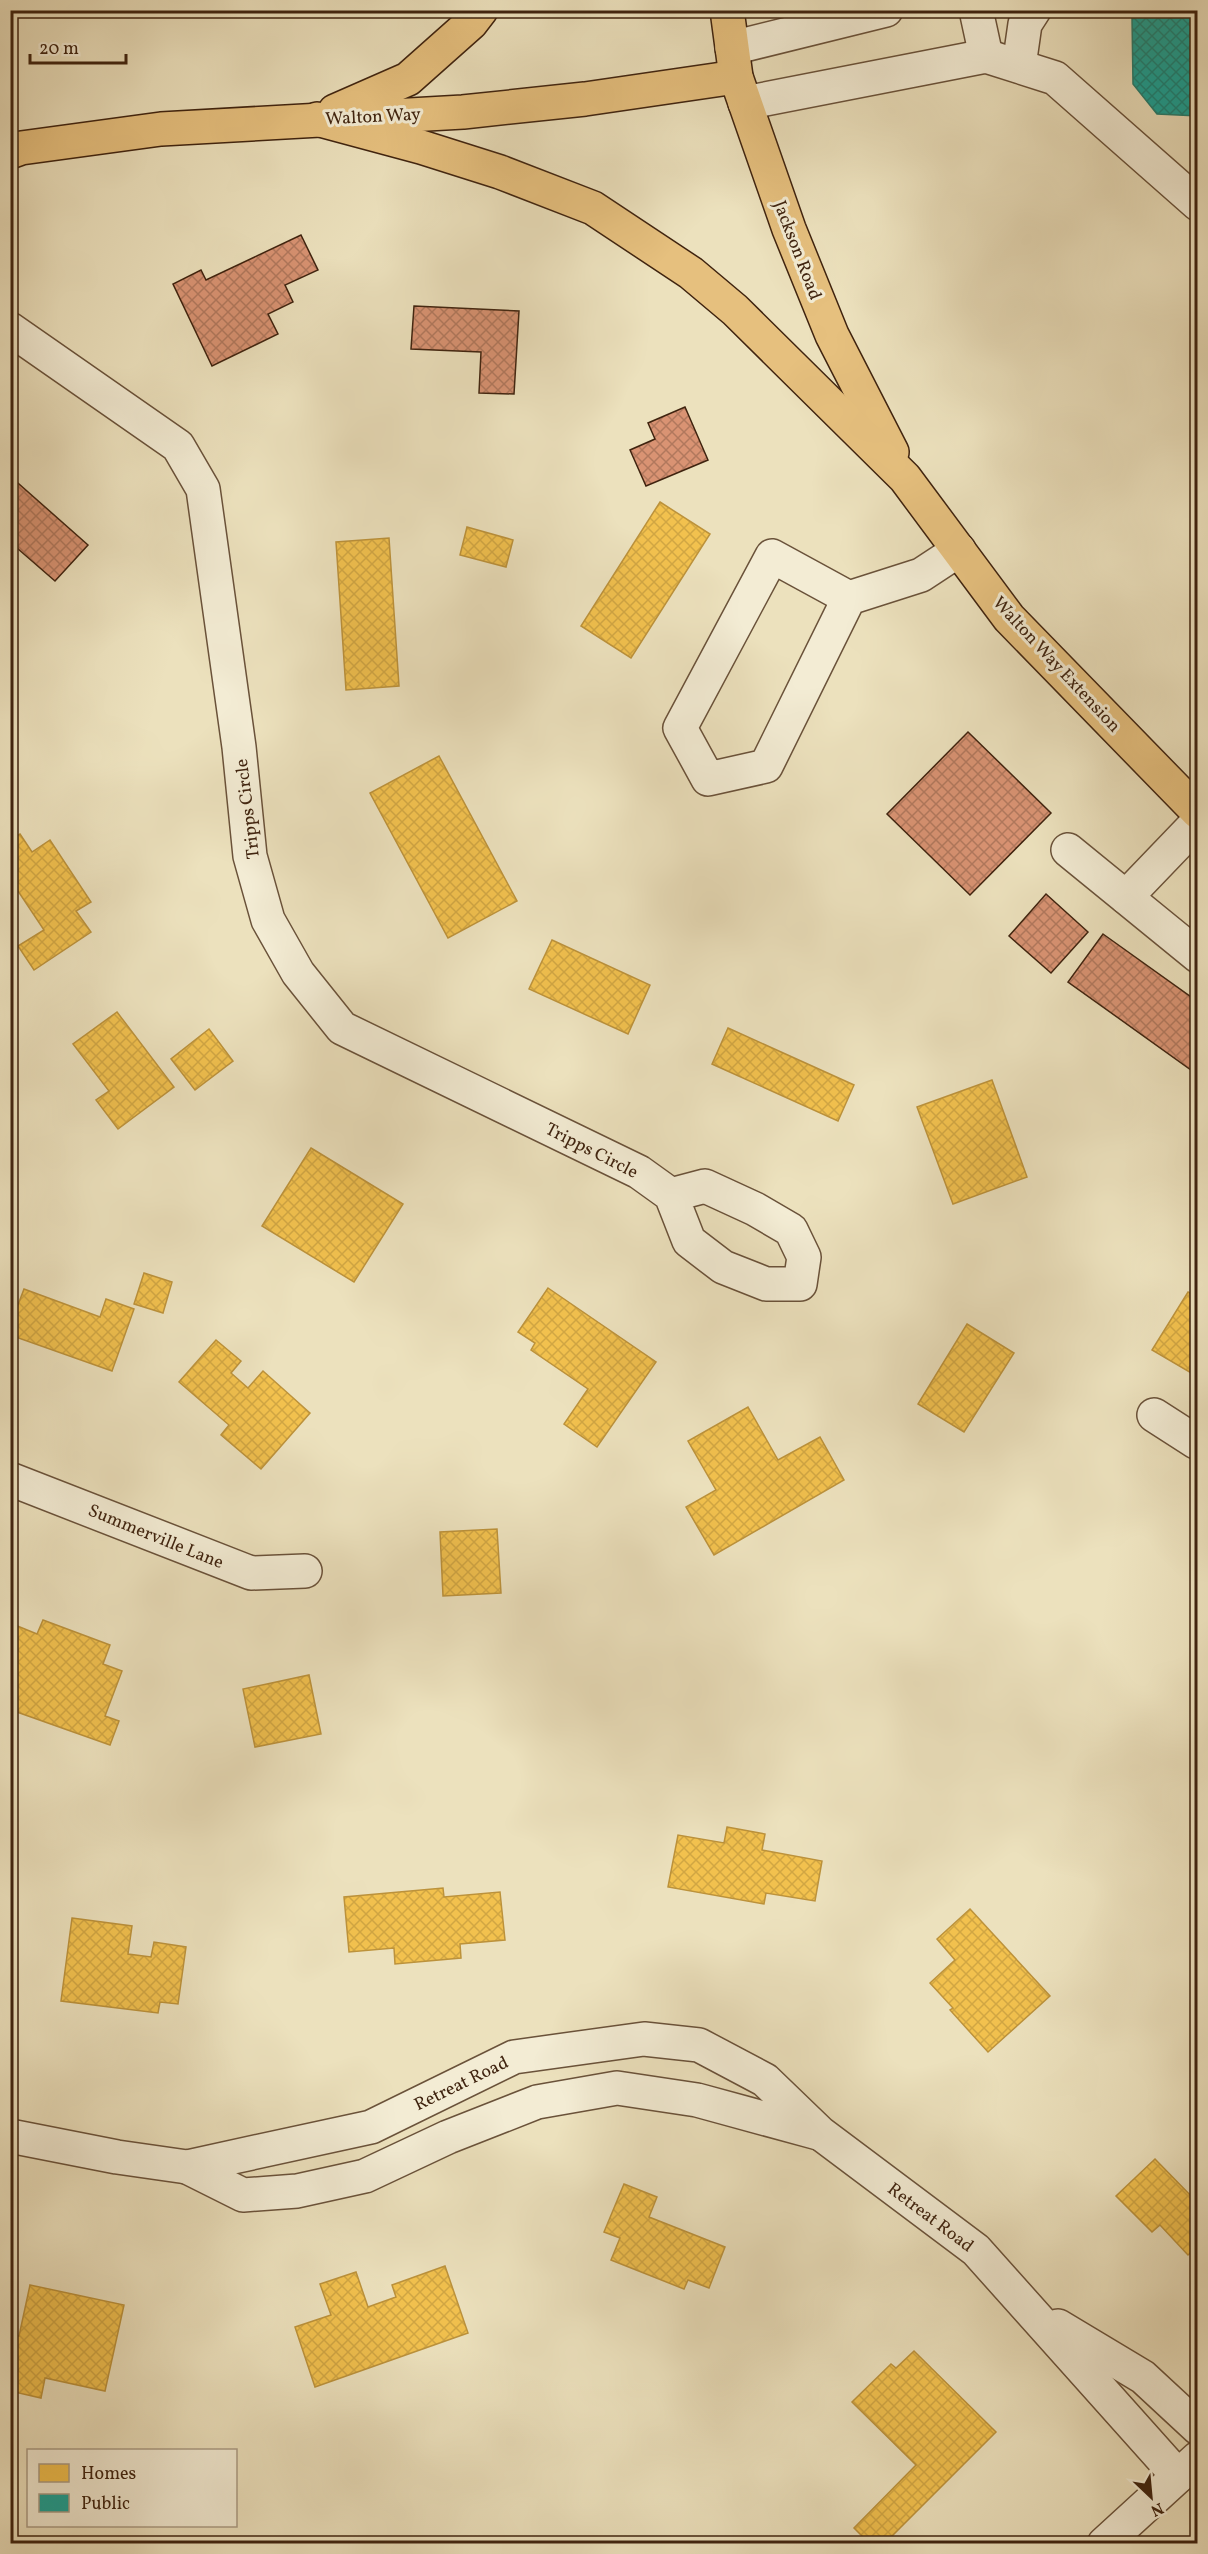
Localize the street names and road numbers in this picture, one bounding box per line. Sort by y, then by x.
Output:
street label: Walton Way [325,102,422,132]
street label: Jackson Road [766,197,827,304]
street label: Walton Way Extension [986,592,1126,739]
street label: Tripps Circle [230,757,267,860]
street label: Tripps Circle [541,1117,642,1185]
street label: Summerville Lane [84,1499,227,1576]
street label: Retreat Road [410,2051,513,2118]
street label: Retreat Road [882,2177,978,2259]

